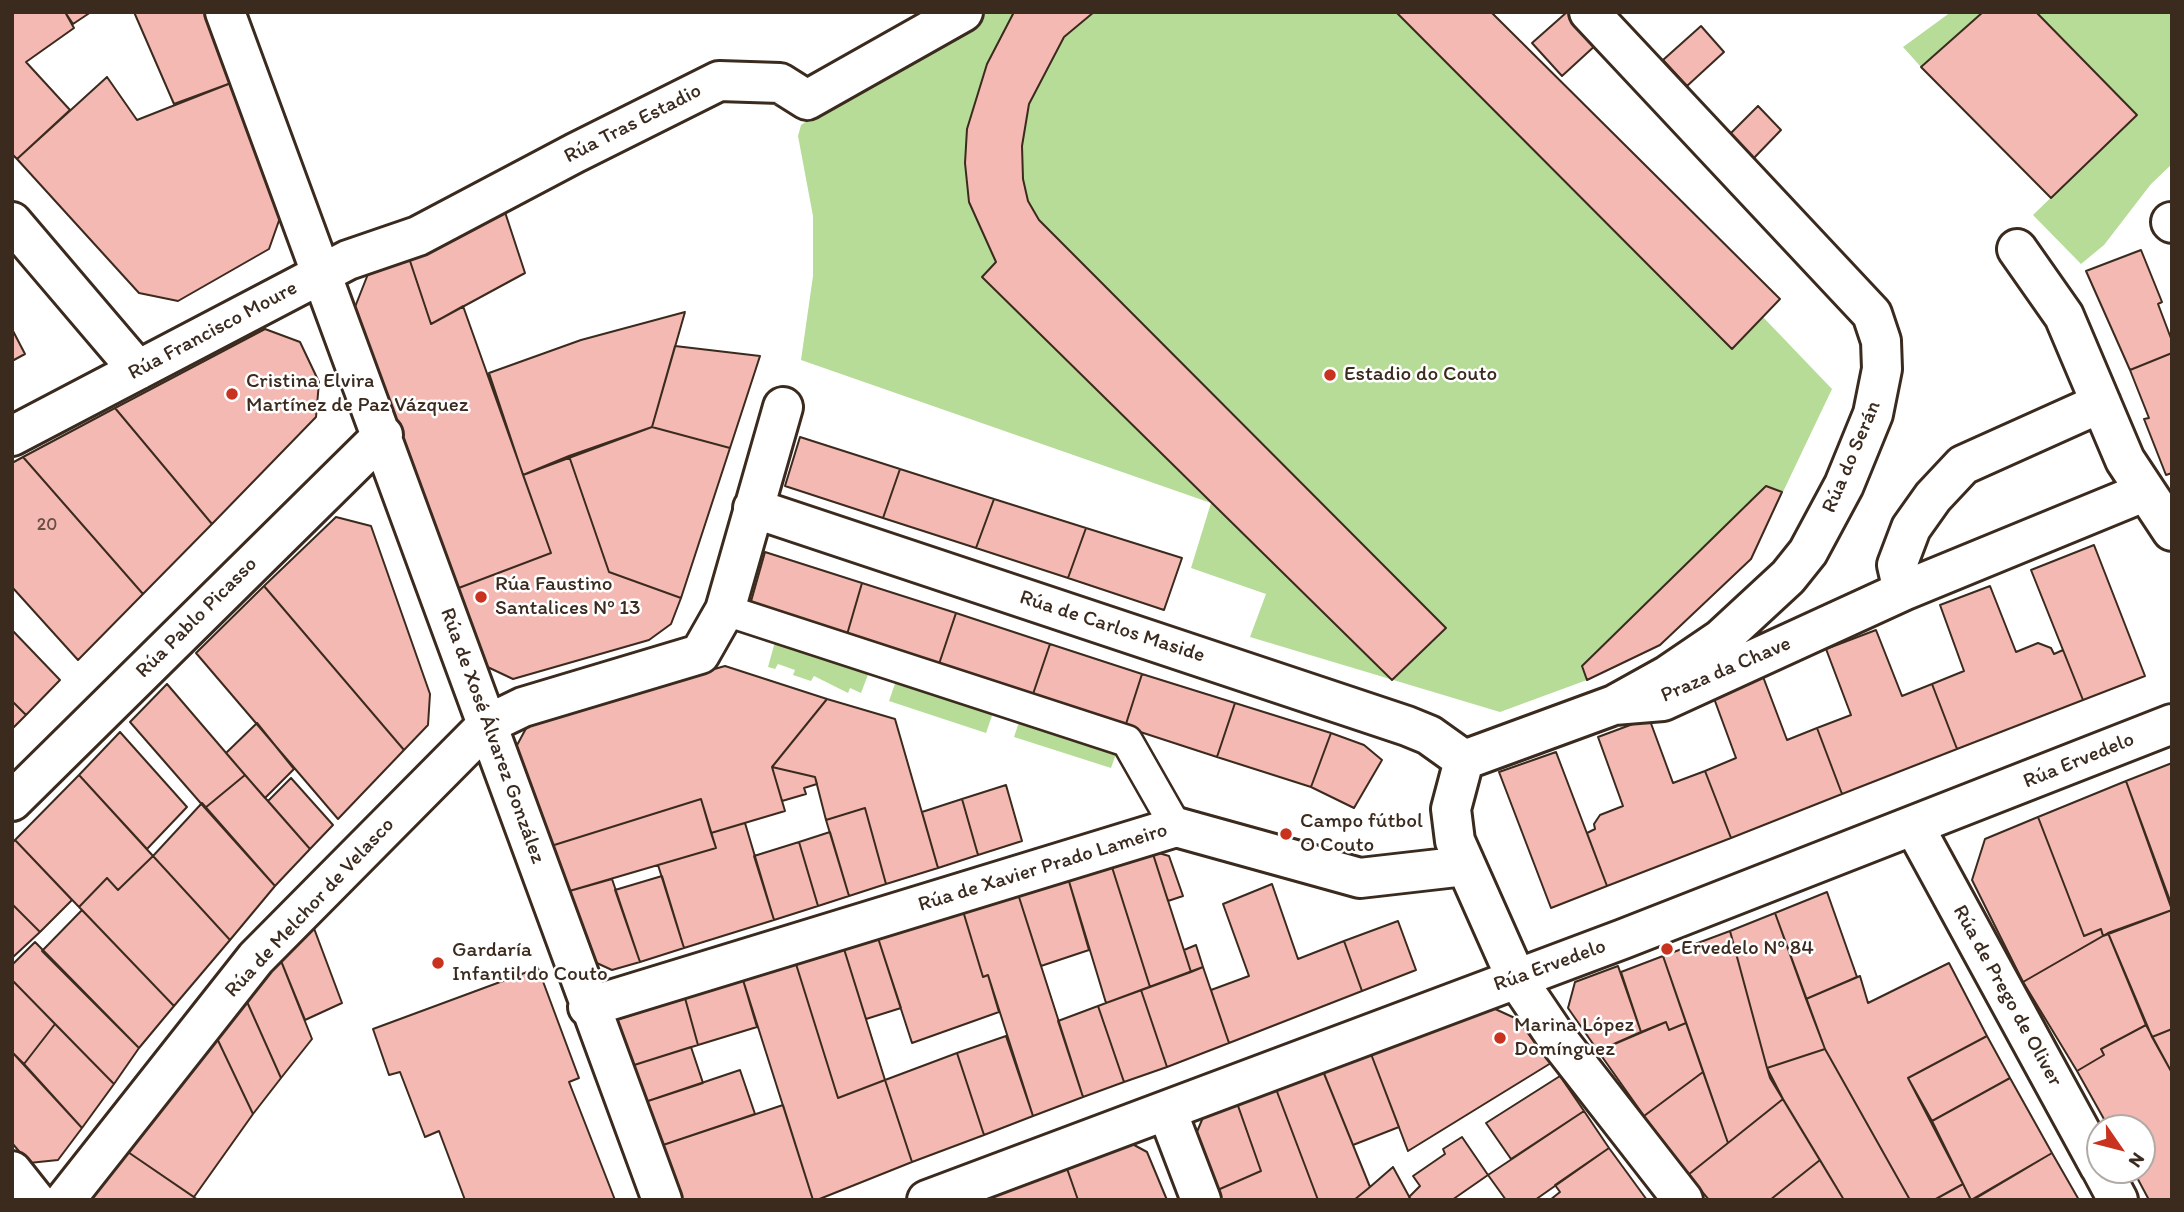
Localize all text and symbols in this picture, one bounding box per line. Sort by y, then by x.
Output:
street label: Rúa Tras Estadio [560,79,706,169]
street label: Rúa Francisco Moure [124,276,302,386]
place label: Estadio do Couto [1344,362,1497,388]
marker: Estadio do Couto [1322,367,1338,383]
place label: Cristina Elvira Martínez de Paz Vázquez [246,369,469,419]
marker: Cristina Elvira Martínez de Paz Vázquez [224,386,240,402]
street label: Rúa do Serán [1817,397,1887,517]
house number: 20 [37,514,57,536]
street label: Rúa Pablo Picasso [131,552,263,684]
place label: Rúa Faustino Santalices Nº 13 [495,572,641,622]
street label: Rúa de Carlos Maside [1016,585,1208,669]
marker: Rúa Faustino Santalices Nº 13 [473,589,489,605]
street label: Rúa de Xosé Álvarez González [434,605,550,867]
street label: Praza da Chave [1657,631,1795,709]
street label: Rúa Ervedelo [2020,727,2138,795]
place label: Campo fútbol O Couto [1300,809,1423,859]
street label: Rúa de Melchor de Velasco [220,813,400,1003]
street label: Rúa de Xavier Prado Lameiro [915,818,1171,918]
marker: Campo fútbol O Couto [1278,826,1294,842]
street label: Rúa de Prego de Oliver [1947,901,2067,1091]
street label: Rúa Ervedelo [1490,934,1610,998]
place label: Ervedelo Nº 84 [1681,936,1814,962]
place label: Gardaría Infantil do Couto [452,938,608,988]
marker: Ervedelo Nº 84 [1659,941,1675,957]
marker: Gardaría Infantil do Couto [430,955,446,971]
place label: Marina López Domínguez [1514,1013,1634,1063]
marker: Marina López Domínguez [1492,1030,1508,1046]
north arrow [2086,1114,2156,1184]
text: N [2124,1148,2150,1172]

